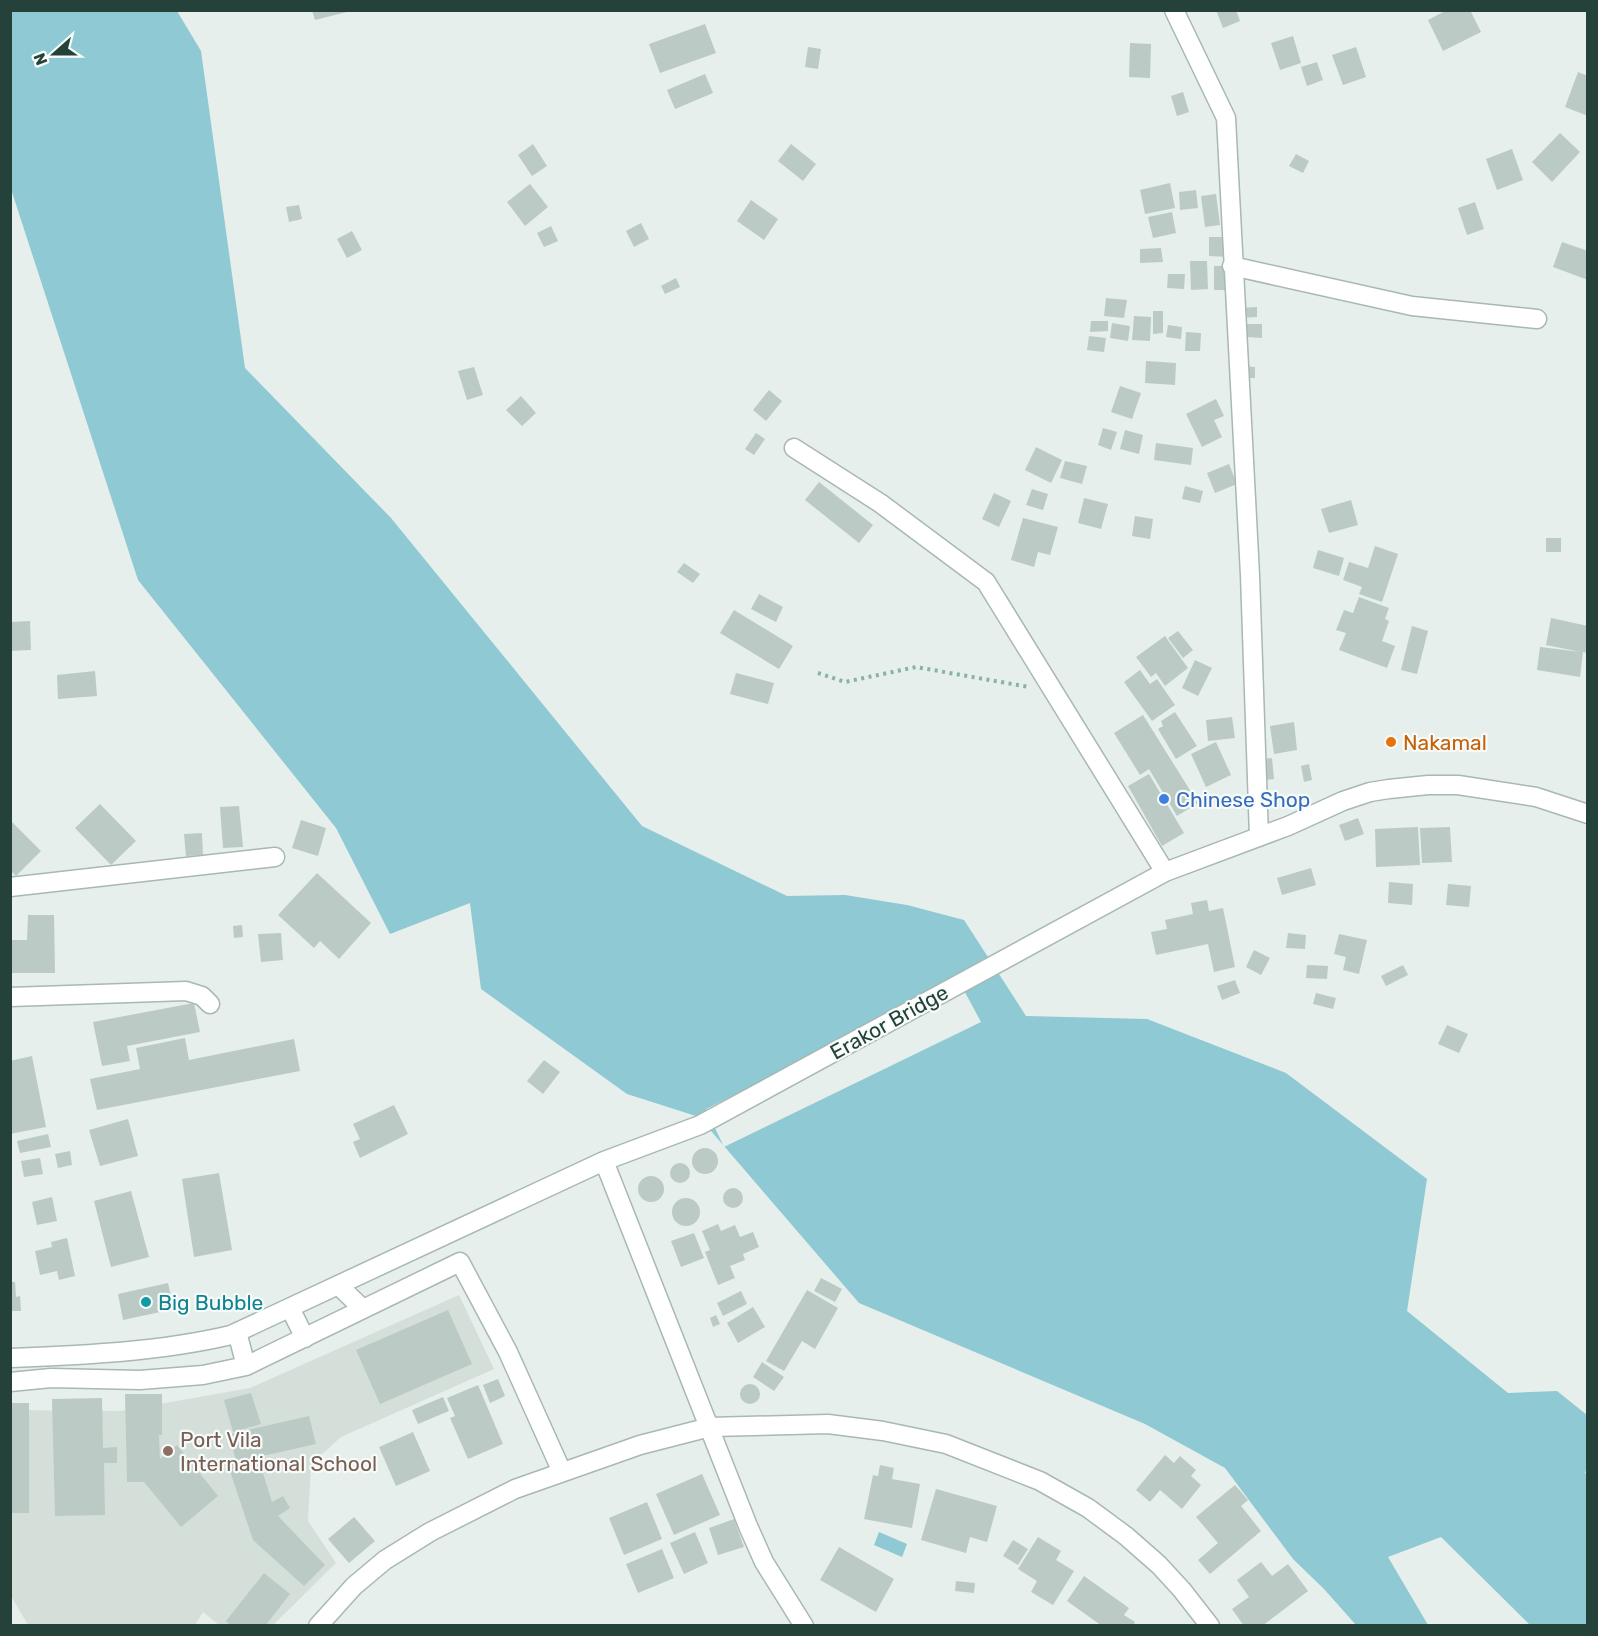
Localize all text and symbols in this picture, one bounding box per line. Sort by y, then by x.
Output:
north arrow [24,24,84,84]
text: N [30,50,51,68]
place label: Nakamal [1403,730,1487,755]
marker: Nakamal [1384,735,1398,749]
place label: Chinese Shop [1176,787,1310,812]
marker: Chinese Shop [1157,792,1171,806]
street label: Erakor Bridge [826,979,952,1065]
place label: Big Bubble [158,1290,263,1315]
marker: Big Bubble [139,1295,153,1309]
place label: Port Vila International School [180,1427,377,1476]
marker: Port Vila International School [161,1444,175,1458]

